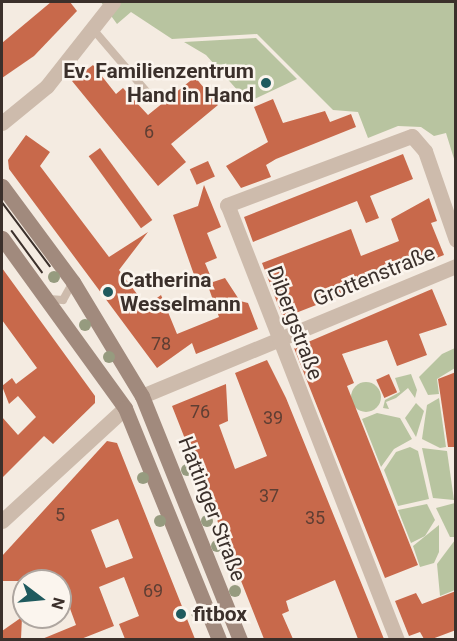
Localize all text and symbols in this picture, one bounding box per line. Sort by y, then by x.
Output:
place label: Ev. Familienzentrum Hand in Hand [63,58,254,108]
marker: Ev. Familienzentrum Hand in Hand [259,76,273,90]
house number: 6 [144,121,154,143]
street label: Grottenstraße [309,240,439,312]
street label: Dibergstraße [262,262,328,384]
place label: Catherina Wesselmann [120,267,241,317]
marker: Catherina Wesselmann [101,285,115,299]
house number: 78 [151,333,171,355]
house number: 76 [190,401,210,423]
house number: 39 [263,407,283,429]
street label: Hattinger Straße [173,433,251,585]
house number: 37 [259,485,279,507]
house number: 5 [55,504,65,526]
house number: 35 [305,507,325,529]
north arrow [12,569,72,629]
house number: 69 [143,580,163,602]
text: N [47,595,69,612]
place label: fitbox [193,601,247,627]
marker: fitbox [174,607,188,621]

